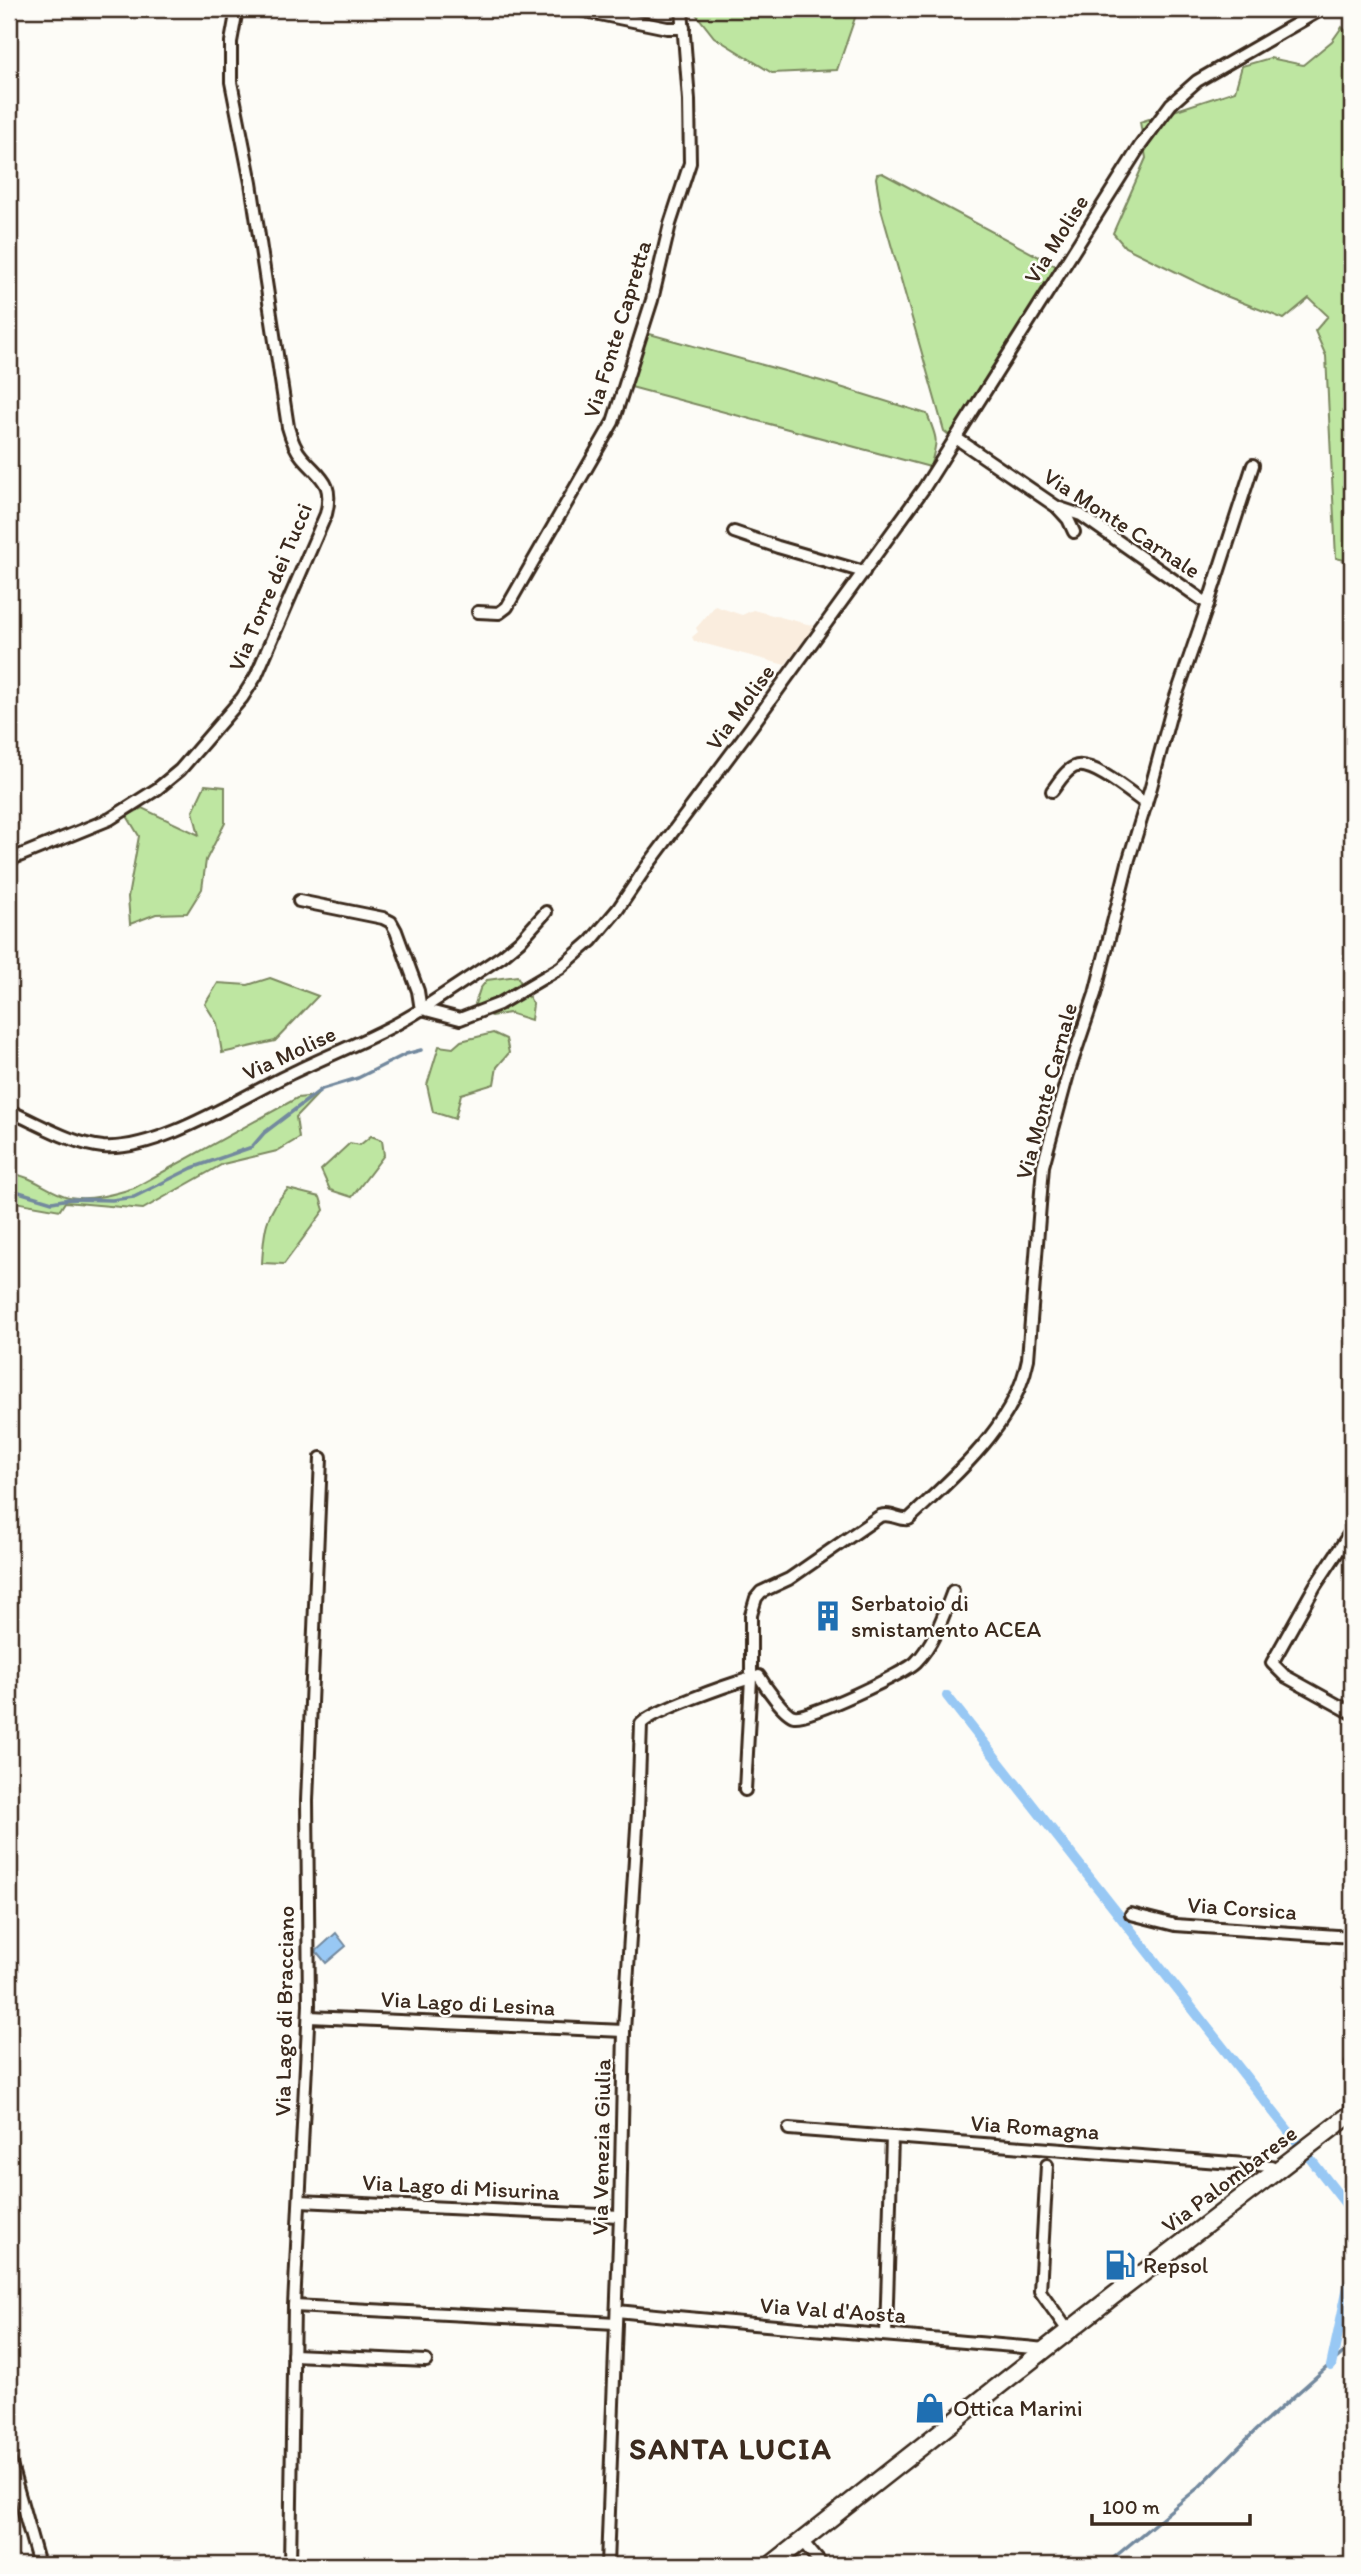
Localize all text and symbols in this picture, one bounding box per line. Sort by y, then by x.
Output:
street label: Via Molise [1018,189,1094,289]
street label: Via Fonte Capretta [577,237,657,421]
street label: Via Monte Carnale [1038,462,1206,584]
street label: Via Torre dei Tucci [222,499,318,675]
street label: Via Molise [699,658,781,756]
street label: Via Monte Carnale [1009,1000,1083,1182]
street label: Via Molise [238,1019,340,1087]
place label: Serbatoio di smistamento ACEA [851,1589,1041,1643]
building icon: Serbatoio di smistamento ACEA [811,1599,845,1633]
street label: Via Corsica [1186,1890,1298,1926]
street label: Via Lago di Bracciano [268,1905,300,2117]
street label: Via Lago di Lesina [380,1984,556,2022]
street label: Via Venezia Giulia [585,2058,617,2236]
street label: Via Romagna [970,2109,1100,2145]
street label: Via Palombarese [1156,2119,1302,2239]
street label: Via Lago di Misurina [361,2168,561,2206]
fuel station icon: Repsol [1103,2248,1137,2282]
place label: Repsol [1143,2251,1209,2279]
street label: Via Val d'Aosta [759,2291,907,2329]
shop icon: Ottica Marini [913,2391,947,2425]
place label: Ottica Marini [953,2394,1083,2422]
district label: SANTA LUCIA [629,2430,833,2467]
scale bar [1092,2483,1249,2527]
text: 100 m [1102,2494,1160,2519]

